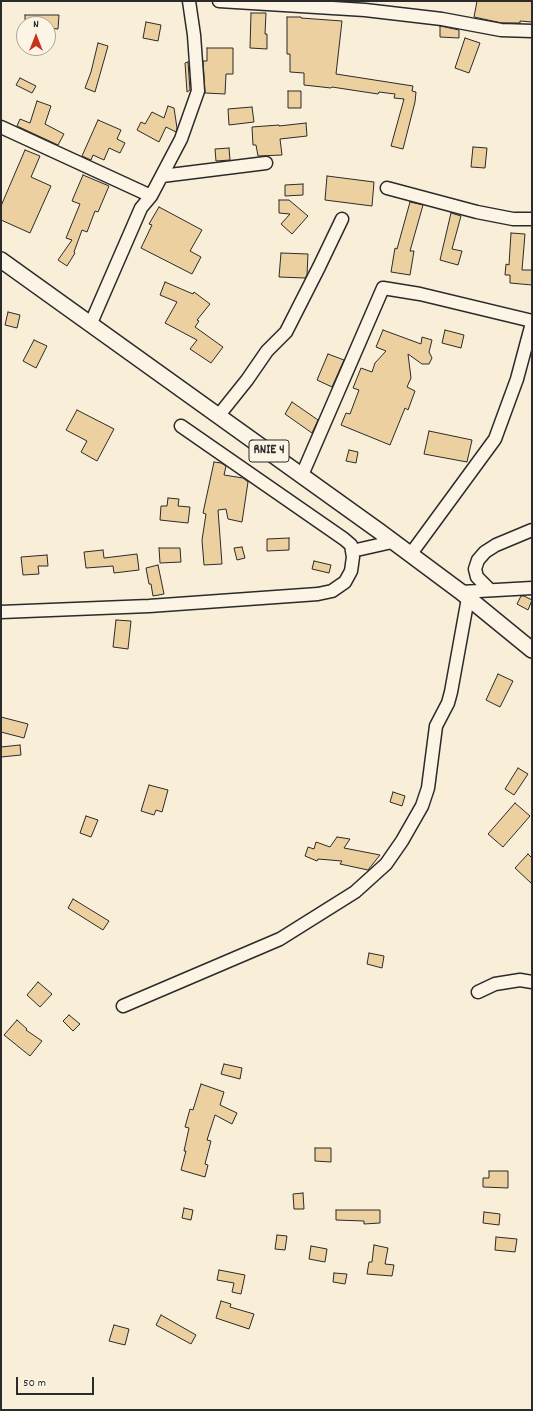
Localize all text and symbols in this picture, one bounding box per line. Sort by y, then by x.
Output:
north arrow [16,16,56,56]
text: N [33,17,39,33]
road number: RNIE 4 [249,440,289,462]
scale bar [18,1369,96,1395]
text: 50 m [23,1375,46,1392]

